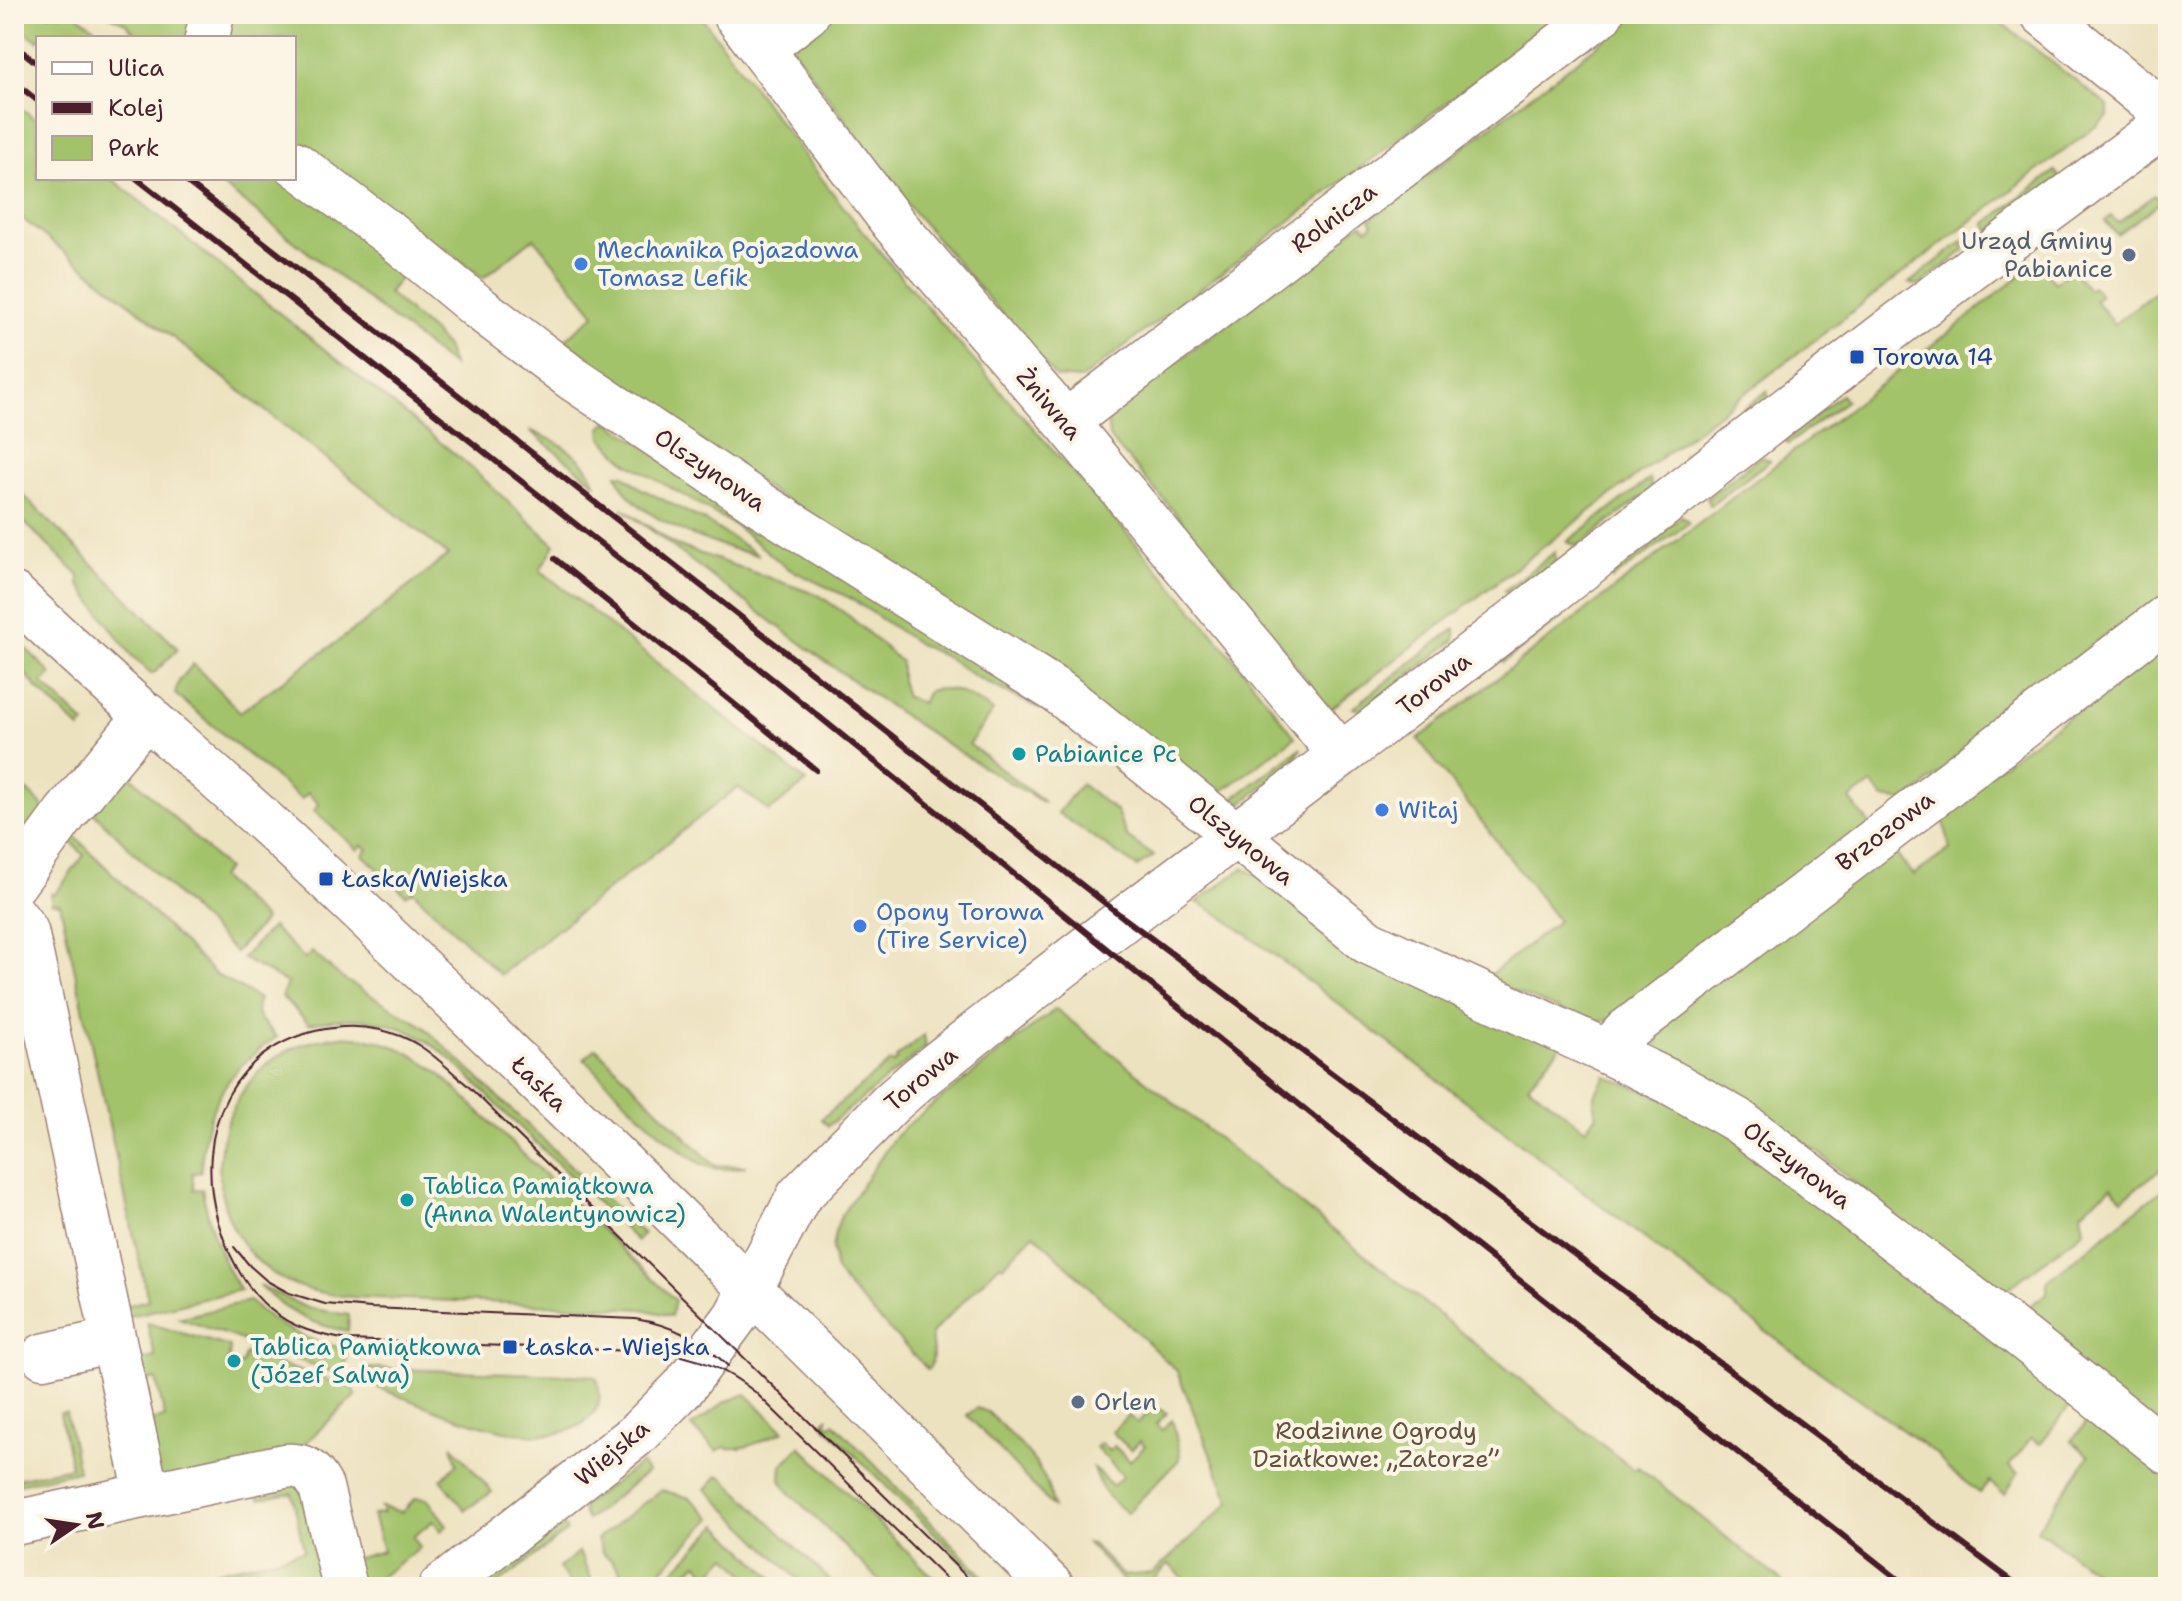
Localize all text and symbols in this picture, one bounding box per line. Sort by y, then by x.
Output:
legend [36,36,296,180]
text: Ulica [108,52,164,84]
text: Kolej [108,92,164,124]
text: Park [108,132,160,164]
street label: Rolnicza [1285,175,1383,261]
place label: Urząd Gminy Pabianice [1961,225,2113,285]
place label: Mechanika Pojazdowa Tomasz Lefik [597,234,859,294]
marker: Urząd Gminy Pabianice [2120,246,2138,264]
marker: Mechanika Pojazdowa Tomasz Lefik [572,255,590,273]
place label: Torowa 14 [1873,341,1993,373]
marker: Torowa 14 [1848,348,1866,366]
street label: Żniwna [1009,361,1089,447]
street label: Olszynowa [648,421,772,519]
street label: Torowa [1390,645,1478,723]
place label: Pabianice Pc [1035,738,1177,770]
marker: Pabianice Pc [1010,745,1028,763]
street label: Brzozowa [1829,783,1941,879]
street label: Olszynowa [1181,787,1301,893]
place label: Witaj [1398,794,1458,826]
marker: Witaj [1373,801,1391,819]
place label: Łaska/Wiejska [341,863,508,895]
marker: Łaska/Wiejska [317,870,335,888]
place label: Opony Torowa (Tire Service) [876,896,1044,956]
marker: Opony Torowa (Tire Service) [851,917,869,935]
street label: Torowa [878,1039,964,1119]
street label: Łaska [503,1048,574,1119]
street label: Olszynowa [1736,1114,1858,1216]
place label: Tablica Pamiątkowa (Anna Walentynowicz) [423,1170,686,1230]
marker: Tablica Pamiątkowa (Anna Walentynowicz) [398,1191,416,1209]
place label: Tablica Pamiątkowa (Józef Salwa) [250,1331,481,1391]
place label: Łaska - Wiejska [525,1331,710,1363]
marker: Łaska - Wiejska [501,1338,519,1356]
marker: Tablica Pamiątkowa (Józef Salwa) [225,1352,243,1370]
place label: Orlen [1094,1386,1157,1418]
marker: Orlen [1069,1393,1087,1411]
street label: Wiejska [568,1412,656,1494]
park label: Rodzinne Ogrody Działkowe: „Zatorze” [1253,1415,1499,1475]
north arrow [36,1485,116,1565]
text: N [79,1509,111,1532]

